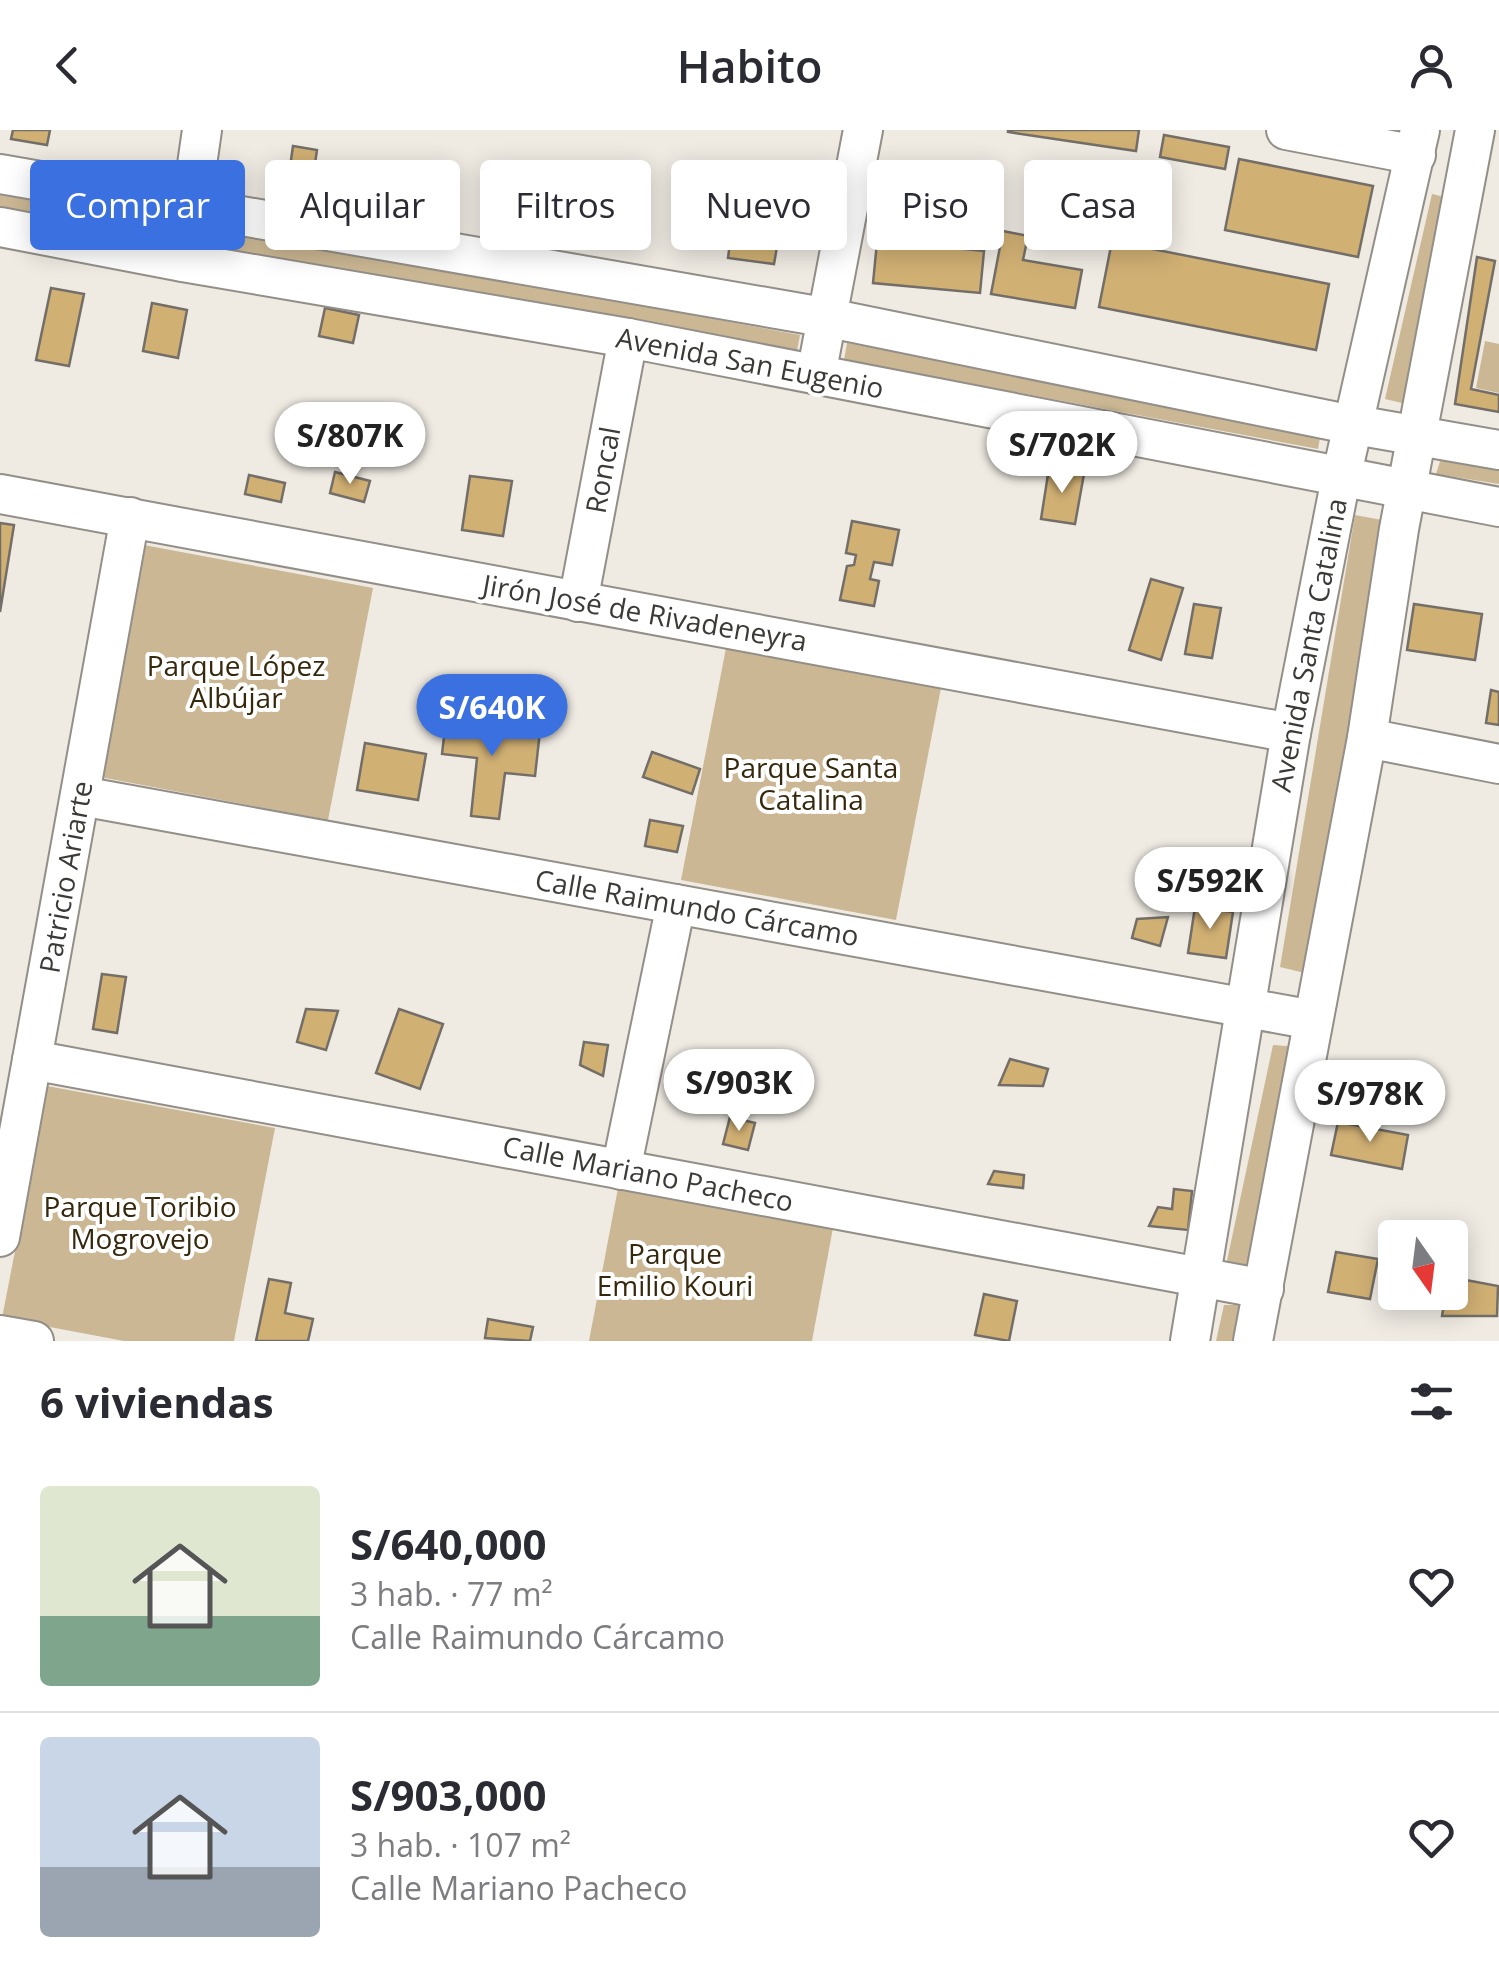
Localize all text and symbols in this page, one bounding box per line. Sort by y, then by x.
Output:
text: Habito [677,35,822,96]
icon: back [40,38,95,93]
icon: person [1404,38,1459,93]
chip: Comprar [30,160,245,250]
chip: Alquilar [265,160,460,250]
chip: Filtros [480,160,651,250]
chip: Nuevo [671,160,847,250]
chip: Piso [867,160,1004,250]
chip: Casa [1024,160,1172,250]
street label: Avenida San Eugenio [613,317,887,407]
pin: S/807K [269,402,431,487]
pin: S/702K [981,411,1143,496]
text: S/807K [297,413,403,456]
text: S/702K [1009,422,1115,465]
street label: Roncal [576,424,628,516]
street label: Avenida Santa Catalina [1261,495,1355,795]
street label: Jirón José de Rivadeneyra [477,564,810,659]
park label: Parque López Albújar [147,646,325,716]
pin: S/640K [411,674,573,759]
text: S/640K [439,685,545,728]
park label: Parque Santa Catalina [724,748,898,818]
street label: Patricio Ariarte [29,778,101,976]
pin: S/592K [1129,847,1291,932]
text: S/592K [1157,858,1263,901]
street label: Calle Raimundo Cárcamo [532,860,862,954]
pin: S/903K [658,1049,820,1134]
text: S/903K [686,1060,792,1103]
pin: S/978K [1289,1060,1451,1145]
text: S/978K [1317,1071,1423,1114]
street label: Calle Mariano Pacheco [500,1126,797,1220]
park label: Parque Toribio Mogrovejo [44,1187,236,1257]
north arrow [1378,1220,1468,1310]
map controls [1378,1220,1468,1310]
park label: Parque Emilio Kouri [597,1234,753,1304]
text: 6 viviendas [40,1373,274,1430]
icon: filters [1404,1374,1459,1429]
text: S/640,000 [350,1515,547,1572]
icon: home [120,1526,240,1646]
icon: heart [1404,1559,1459,1614]
text: 3 hab. · 77 m² [350,1572,553,1615]
text: Calle Raimundo Cárcamo [350,1615,725,1658]
text: S/903,000 [350,1766,547,1823]
icon: home [120,1777,240,1897]
icon: heart [1404,1810,1459,1865]
text: 3 hab. · 107 m² [350,1823,571,1866]
text: Calle Mariano Pacheco [350,1866,688,1909]

